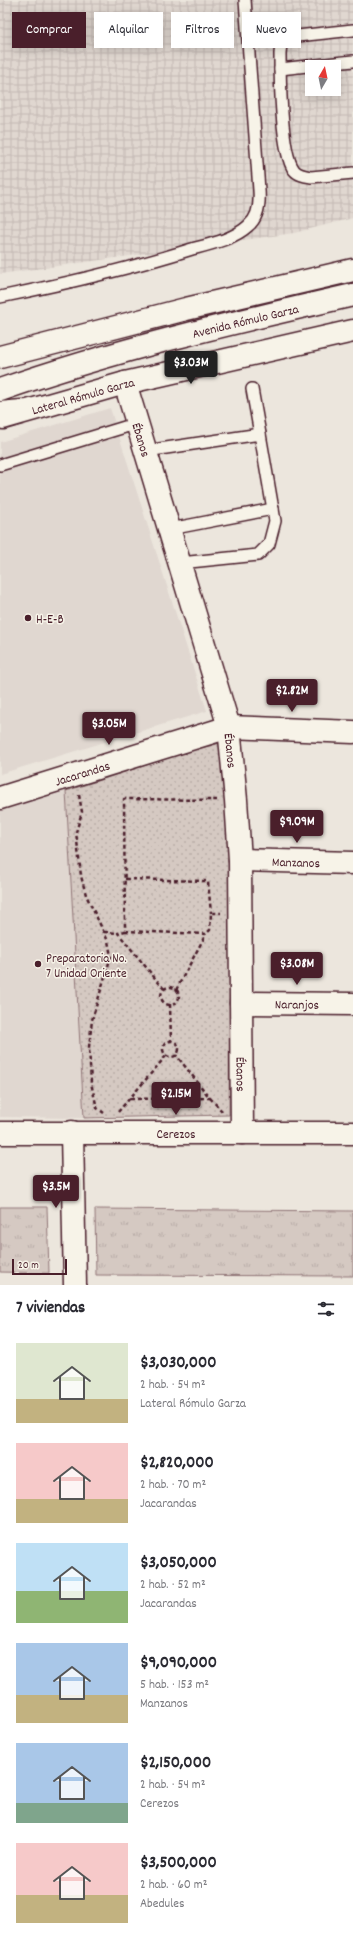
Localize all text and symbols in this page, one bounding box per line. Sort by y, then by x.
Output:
chip: Comprar [12,12,86,48]
chip: Alquilar [94,12,163,48]
chip: Filtros [171,12,234,48]
chip: Nuevo [242,12,301,48]
north arrow [305,60,341,96]
map controls [305,60,341,96]
street label: Avenida Rómulo Garza [190,301,302,345]
pin: $3.03M [158,351,224,385]
text: $3.03M [174,354,209,373]
street label: Lateral Rómulo Garza [30,374,137,421]
street label: Ébanos [126,421,154,460]
place label: H-E-B [36,611,64,630]
marker: H-E-B [23,613,33,623]
pin: $2.82M [259,679,325,713]
text: $2.82M [276,682,308,701]
pin: $3.05M [76,712,142,746]
text: $3.05M [91,715,127,734]
street label: Ébanos [218,732,240,769]
street label: Jacarandas [53,757,113,792]
pin: $9.09M [264,810,330,844]
text: $9.09M [279,813,315,832]
street label: Manzanos [272,854,320,874]
place label: Preparatoria No. 7 Unidad Oriente [46,950,127,984]
pin: $3.08M [264,952,330,986]
text: $3.08M [280,955,314,974]
marker: Preparatoria No. 7 Unidad Oriente [33,959,43,969]
street label: Naranjos [275,996,319,1016]
street label: Ébanos [229,1057,249,1092]
pin: $2.15M [143,1082,209,1116]
text: $2.15M [161,1085,191,1104]
street label: Cerezos [157,1126,195,1145]
pin: $3.5M [28,1175,84,1209]
text: $3.5M [42,1178,70,1197]
scale bar [12,1257,67,1276]
text: 20 m [18,1258,39,1274]
text: 7 viviendas [16,1297,85,1321]
icon: filters [315,1298,337,1320]
text: $3,030,000 [140,1352,217,1376]
icon: home [48,1359,96,1407]
text: 2 hab. · 54 m² [140,1376,205,1395]
text: Lateral Rómulo Garza [140,1395,246,1414]
text: $2,820,000 [140,1452,214,1476]
icon: home [48,1459,96,1507]
text: 2 hab. · 70 m² [140,1476,206,1495]
text: Jacarandas [140,1495,197,1514]
text: $3,050,000 [140,1552,217,1576]
icon: home [48,1559,96,1607]
text: 2 hab. · 52 m² [140,1576,206,1595]
text: Jacarandas [140,1595,197,1614]
text: $9,090,000 [140,1652,217,1676]
icon: home [48,1659,96,1707]
text: 5 hab. · 153 m² [140,1676,209,1695]
text: Manzanos [140,1695,188,1714]
text: $2,150,000 [140,1752,211,1776]
icon: home [48,1759,96,1807]
text: 2 hab. · 54 m² [140,1776,205,1795]
text: Cerezos [140,1795,179,1814]
text: $3,500,000 [140,1852,217,1876]
icon: home [48,1859,96,1907]
text: 2 hab. · 60 m² [140,1876,208,1895]
text: Abedules [140,1895,184,1914]

